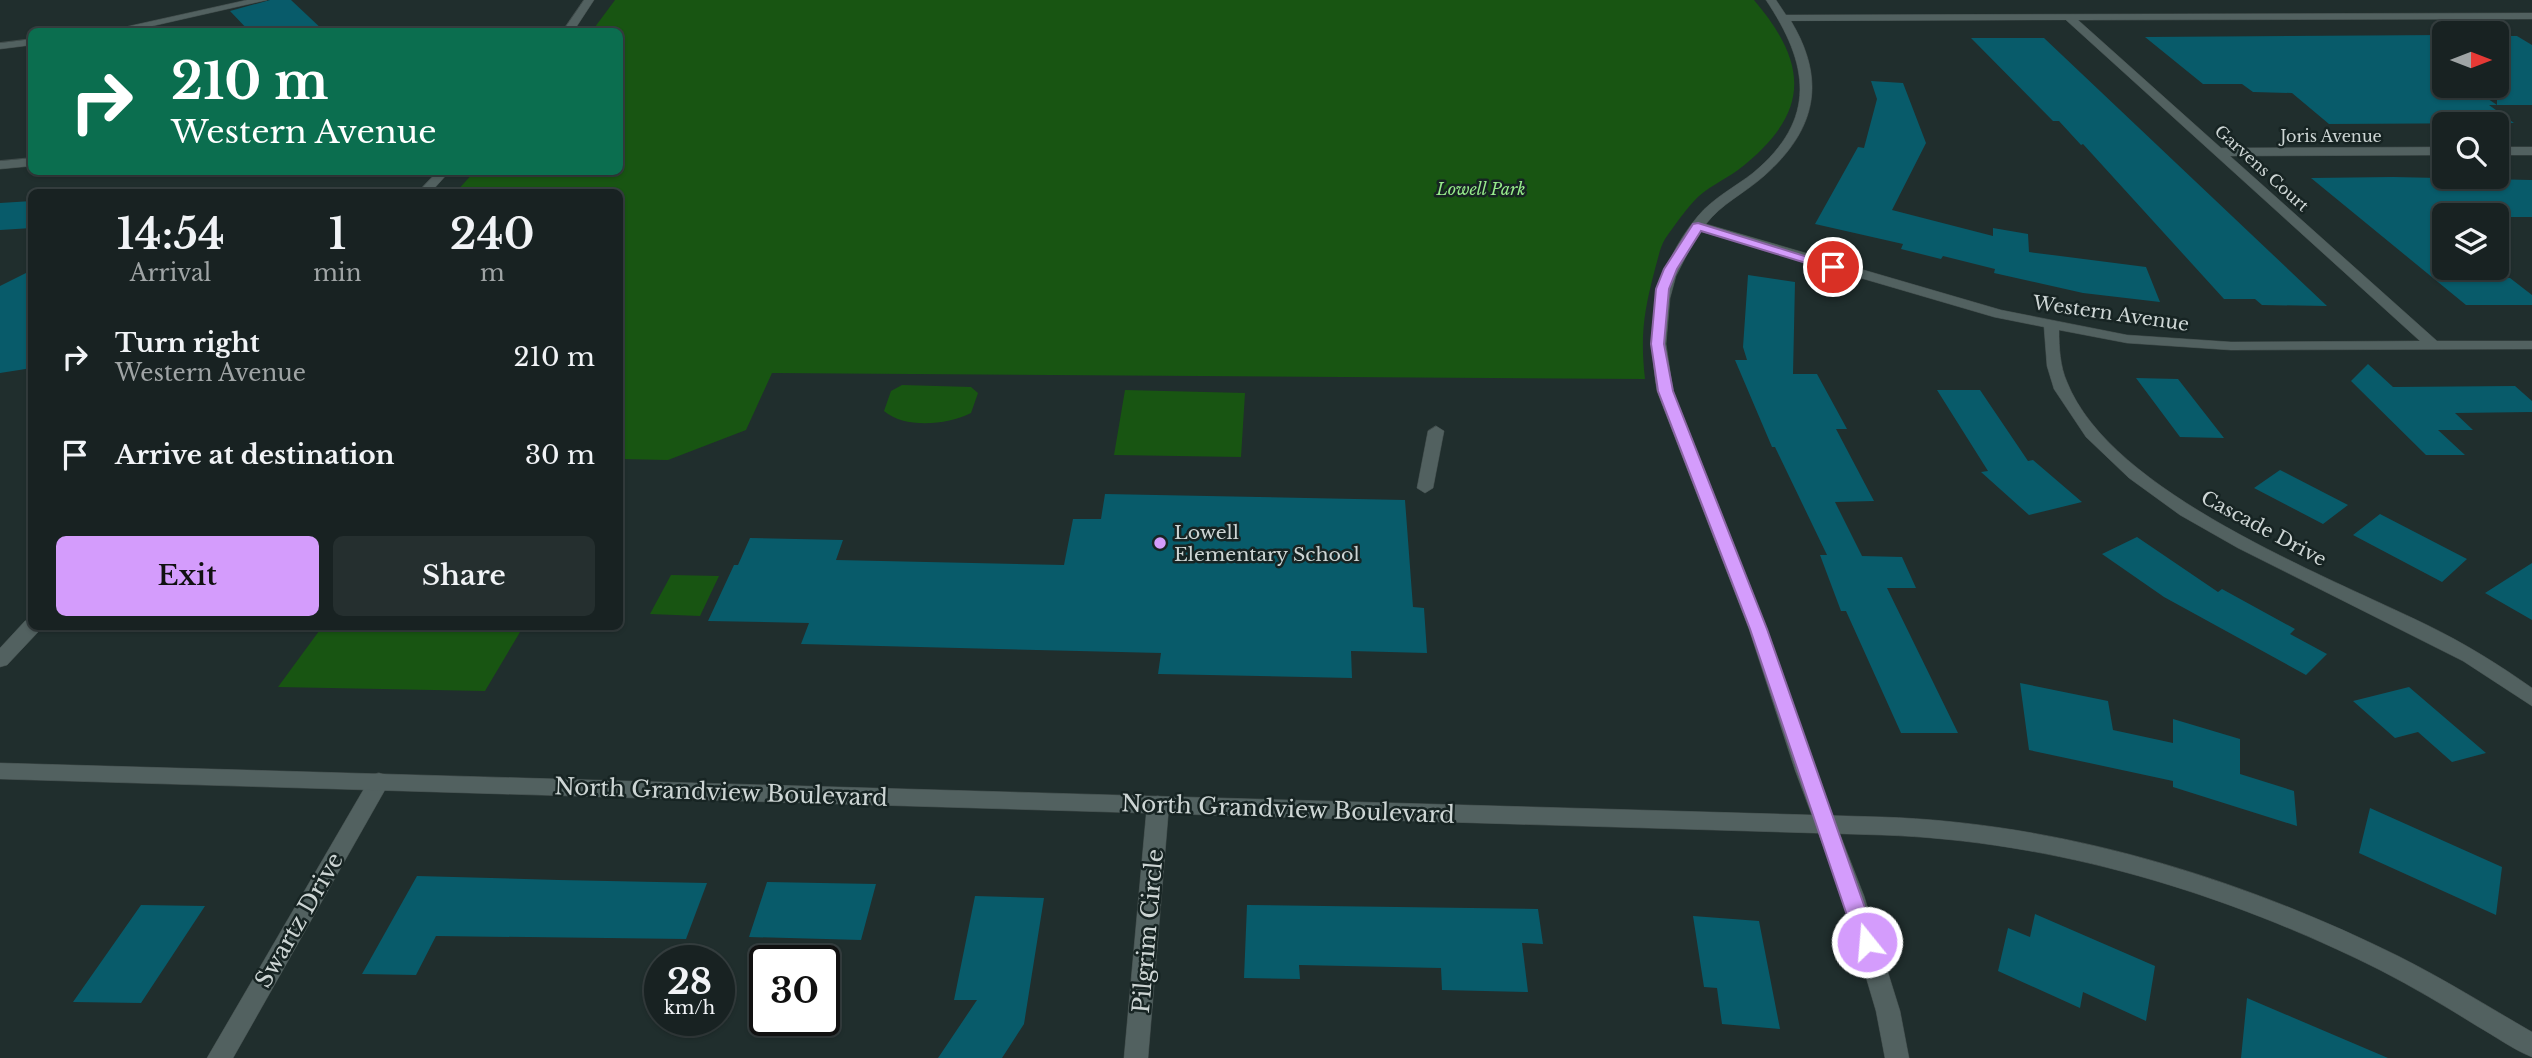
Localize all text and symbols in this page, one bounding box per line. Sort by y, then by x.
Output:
north arrow [2432,21,2510,98]
map controls [2432,21,2509,280]
text: 210 m [171,51,329,112]
icon: right [56,56,147,147]
text: Western Avenue [171,112,437,152]
button: search [2432,112,2509,189]
street label: Garvens Court [2211,121,2313,215]
street label: Joris Avenue [2278,126,2382,146]
park label: Lowell Park [1435,179,1526,199]
button: layers [2432,203,2509,280]
text: 14:54 [116,208,225,260]
text: 1 [328,208,347,260]
text: 240 [450,208,535,260]
pin [1803,237,1863,297]
icon: arrive [1814,248,1852,286]
text: Arrival [130,259,211,287]
text: min [313,259,362,287]
text: m [480,259,505,287]
street label: Western Avenue [2030,291,2191,336]
text: Turn right [115,327,260,359]
icon: right [56,338,94,376]
text: 210 m [513,341,595,373]
text: Western Avenue [115,359,306,387]
icon: arrive [56,436,94,474]
text: Arrive at destination [115,439,395,471]
text: 30 m [525,439,595,471]
street label: Cascade Drive [2197,486,2330,571]
place label: Lowell Elementary School [1174,521,1360,566]
marker: Lowell Elementary School [1152,535,1168,551]
button: Exit [56,536,319,616]
button: Share [333,536,595,616]
street label: North Grandview Boulevard [554,772,888,812]
street label: North Grandview Boulevard [1121,789,1455,829]
street label: Swartz Drive [249,847,349,993]
street label: Pilgrim Circle [1127,848,1169,1014]
position arrow [1830,905,1904,979]
speed limit sign: 30 [749,945,840,1036]
text: 28 [667,960,712,1003]
text: km/h [664,997,715,1019]

